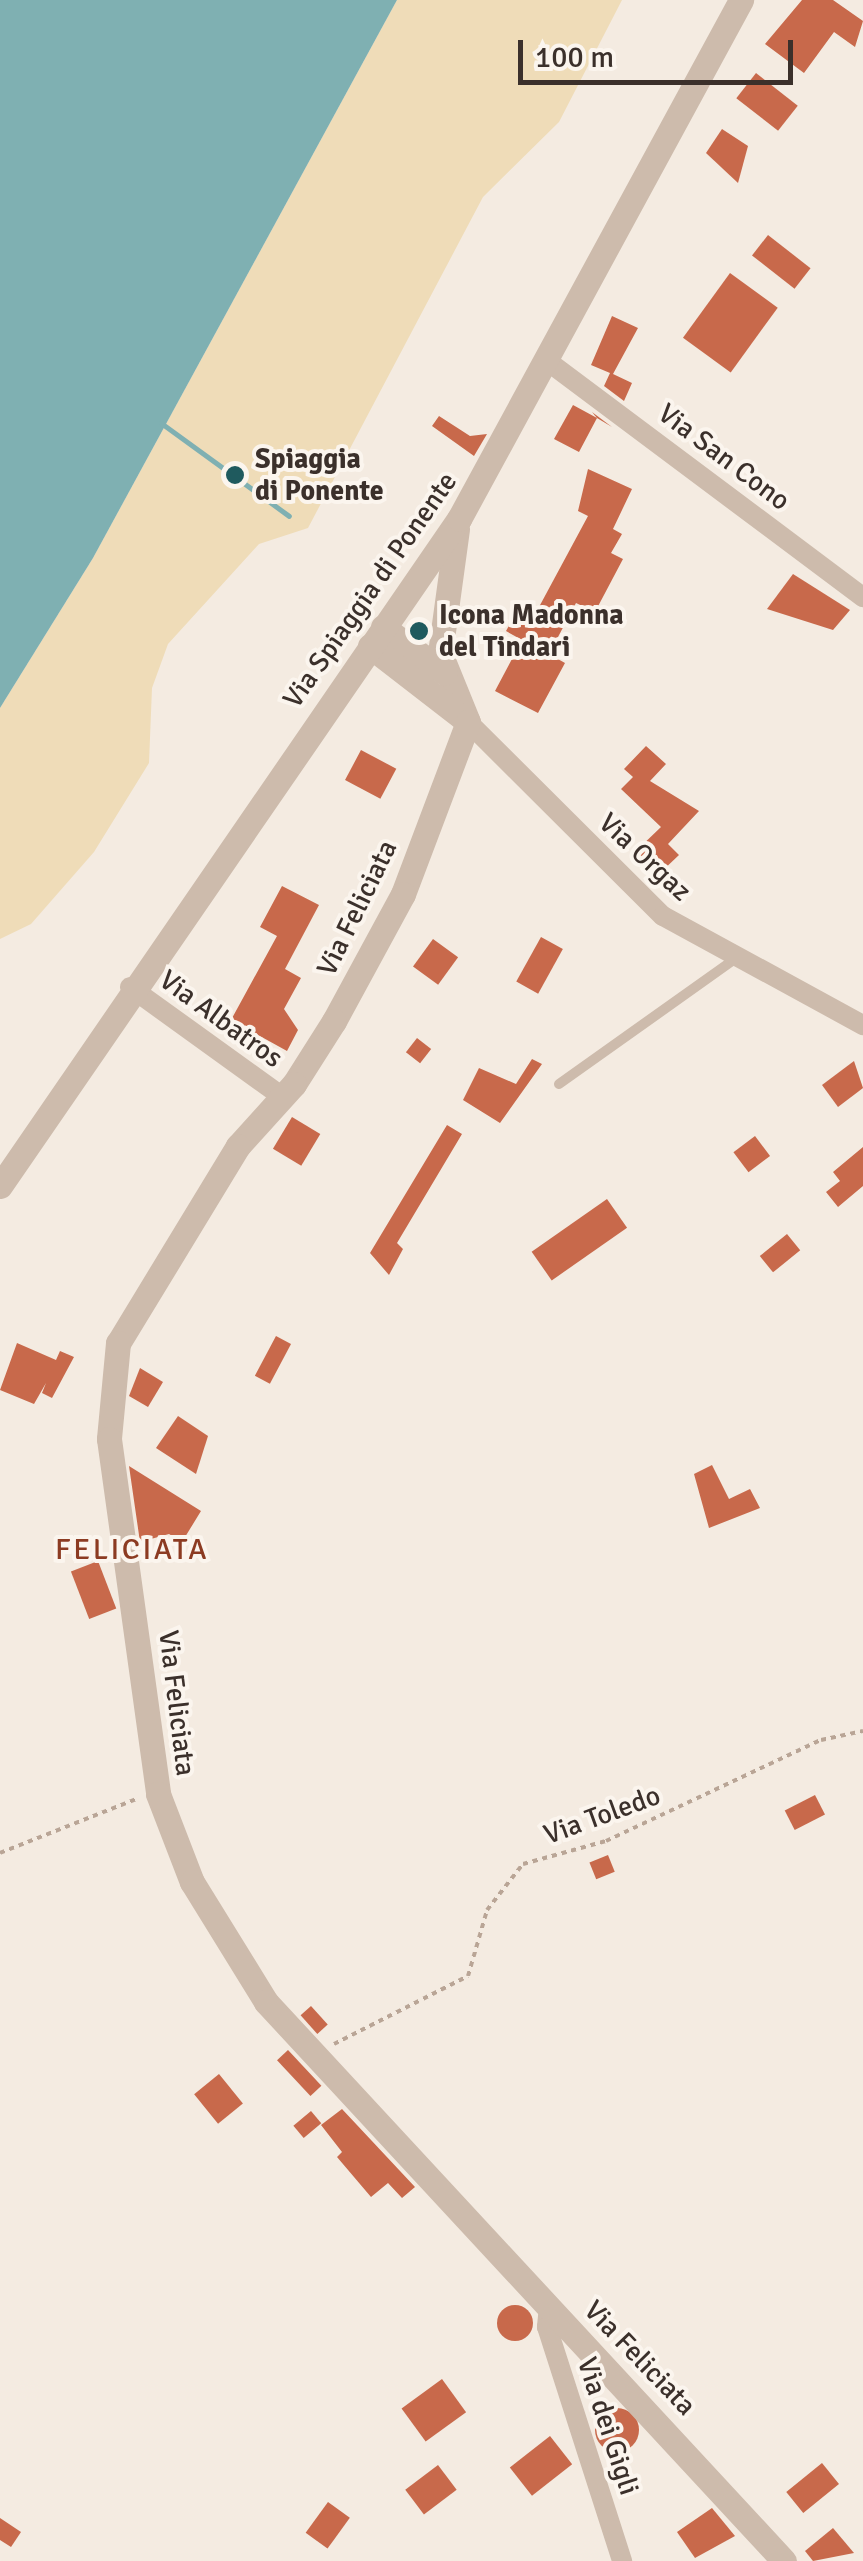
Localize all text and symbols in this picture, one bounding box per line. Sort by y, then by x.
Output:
scale bar [523,20,798,82]
text: 100 m [535,39,614,76]
street label: Via San Cono [651,397,797,517]
place label: Spiaggia di Ponente [255,442,384,508]
marker: Spiaggia di Ponente [224,464,246,486]
street label: Via Spiaggia di Ponente [276,466,464,714]
place label: Icona Madonna del Tindari [439,598,624,664]
marker: Icona Madonna del Tindari [408,620,430,642]
street label: Via Orgaz [592,806,698,908]
street label: Via Feliciata [310,835,404,981]
street label: Via Albatros [153,963,289,1075]
district label: FELICIATA [55,1532,209,1568]
street label: Via Feliciata [151,1628,203,1778]
street label: Via Toledo [539,1778,665,1852]
street label: Via Feliciata [577,2294,703,2422]
street label: Via dei Gigli [570,2353,646,2499]

